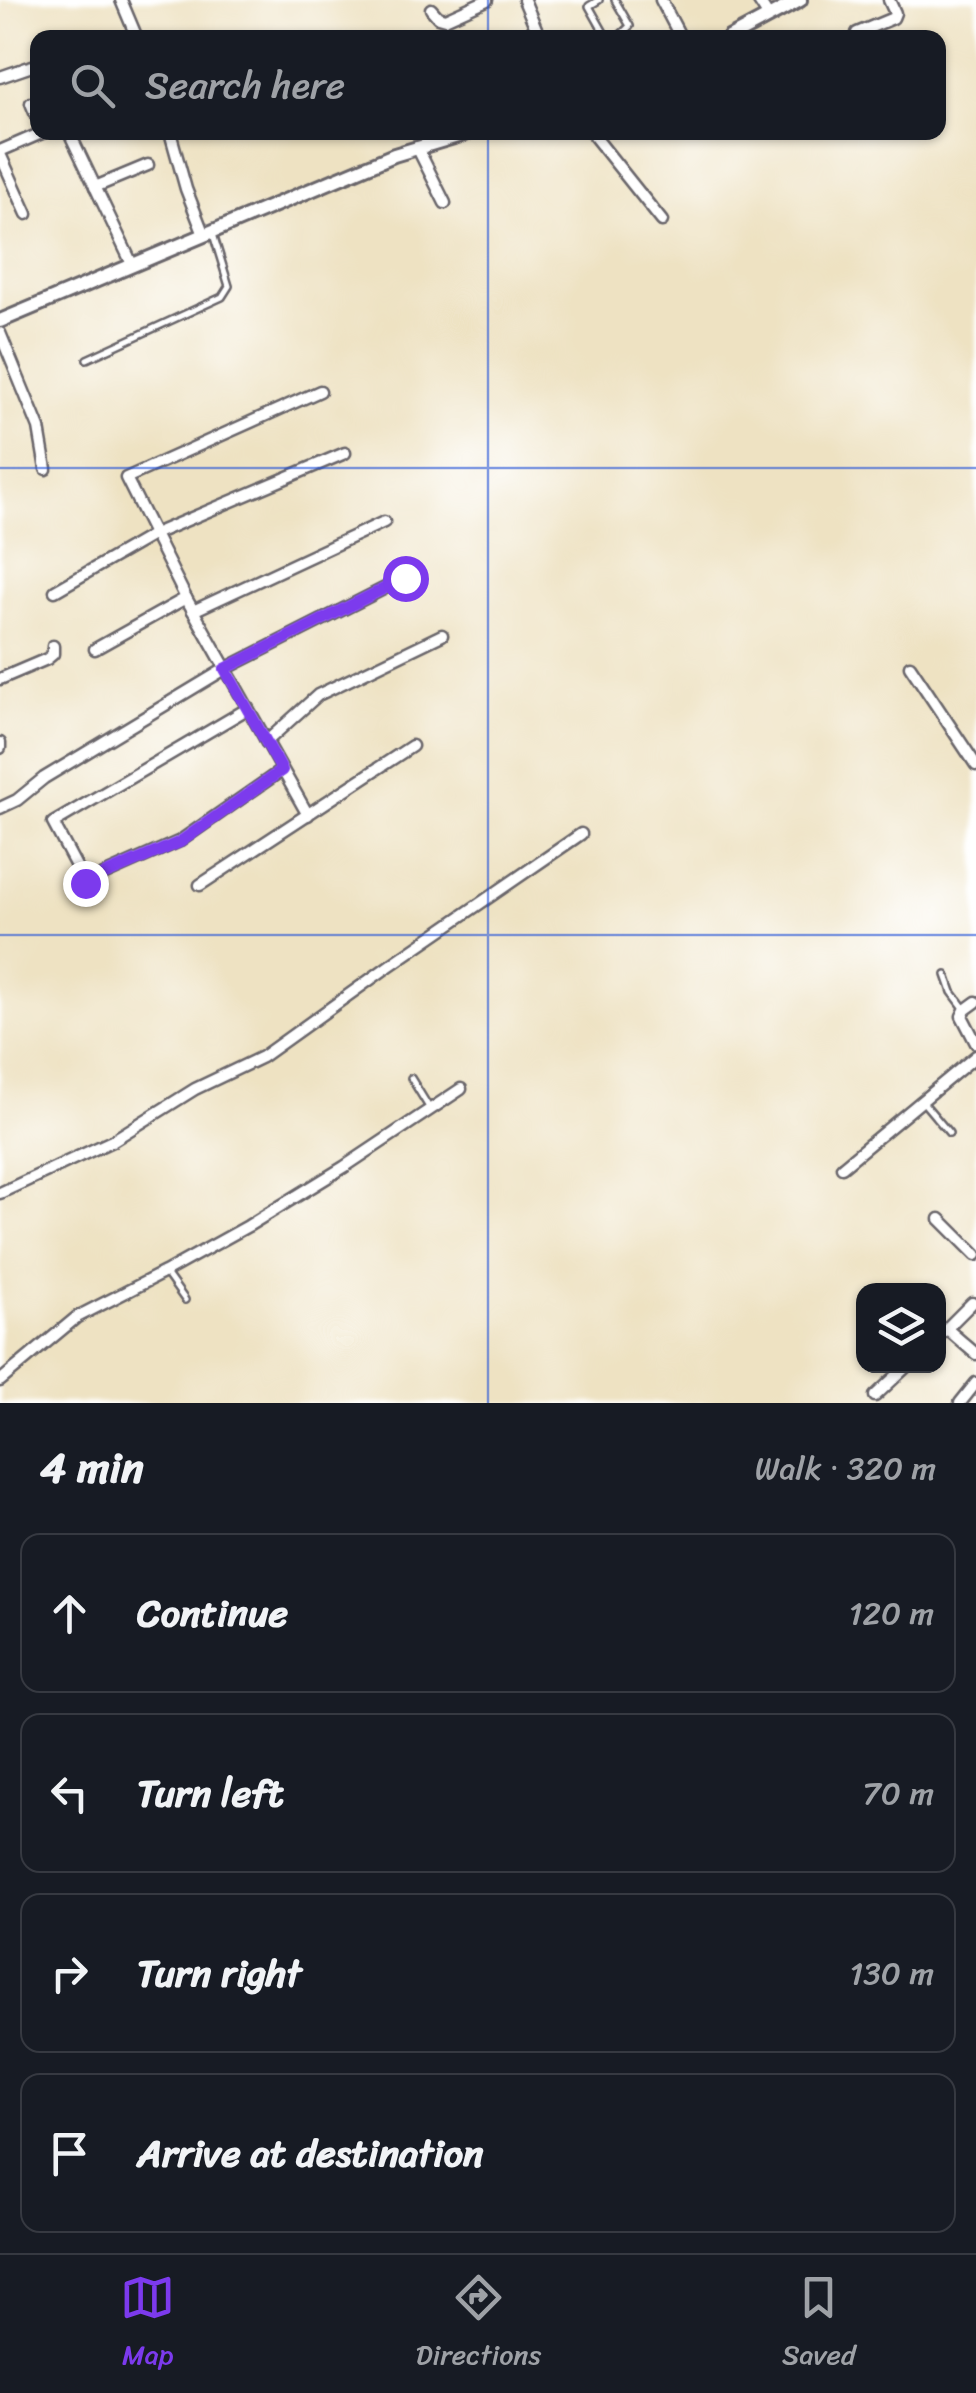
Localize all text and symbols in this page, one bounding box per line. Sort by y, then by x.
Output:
search box [30,30,946,140]
text: Search here [145,52,345,119]
icon: search [65,58,120,113]
route start [383,556,429,602]
route end [63,861,109,907]
map controls [856,1283,946,1373]
button: layers [856,1283,946,1373]
text: 4 min [40,1431,144,1505]
text: Walk · 320 m [755,1440,936,1497]
text: Continue [137,1580,288,1647]
text: 120 m [849,1585,934,1642]
icon: ahead [42,1586,97,1641]
text: Turn left [137,1760,283,1827]
text: 70 m [863,1765,934,1822]
icon: left [42,1766,97,1821]
text: Turn right [137,1940,302,2007]
text: 130 m [850,1945,934,2002]
icon: right [42,1946,97,2001]
text: Arrive at destination [137,2120,484,2187]
icon: arrive [42,2126,97,2181]
tab: Map [120,2270,175,2379]
tab: Directions [416,2270,541,2379]
tab: Saved [782,2270,856,2379]

